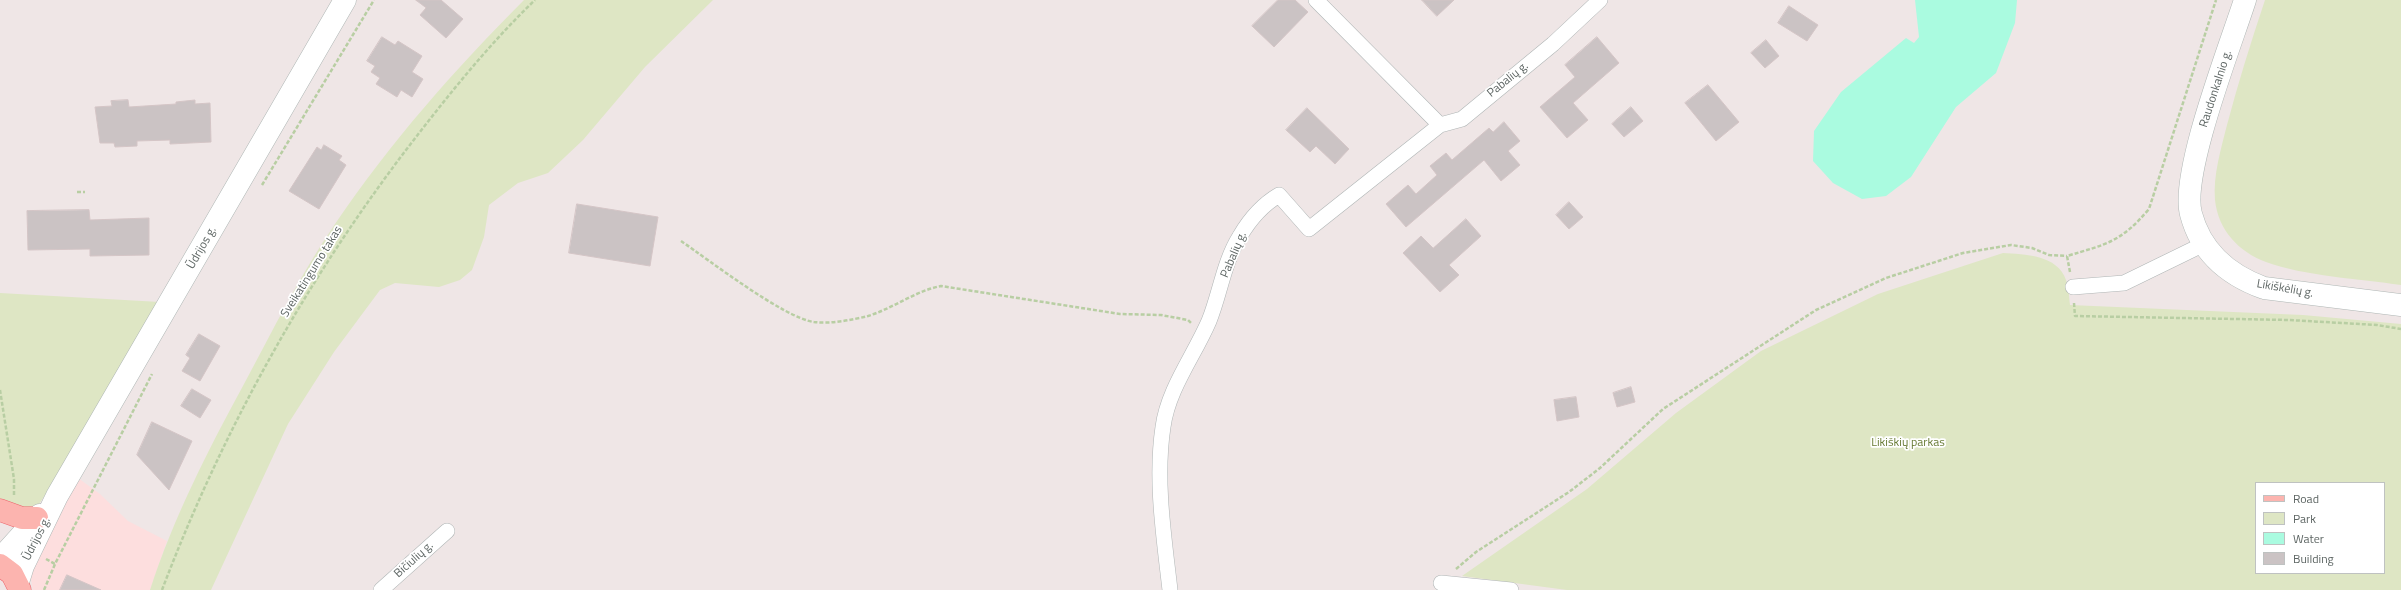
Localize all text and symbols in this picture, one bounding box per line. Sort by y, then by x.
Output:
street label: Raudonkalnio g. [2197,49,2235,129]
street label: Pabalių g. [1485,59,1531,101]
street label: Ūdrijos g. [184,224,220,272]
street label: Sveikatingumo takas [278,224,346,320]
street label: Pabalių g. [1218,230,1250,280]
street label: Likiškėlių g. [2256,277,2314,301]
park label: Likiškių parkas [1871,436,1945,450]
legend [2255,482,2385,574]
text: Road [2293,489,2319,508]
text: Park [2293,509,2316,528]
street label: Ūdrijos g. [20,515,54,563]
text: Water [2293,529,2324,548]
street label: Bičiulių g. [392,539,436,581]
text: Building [2293,549,2334,568]

